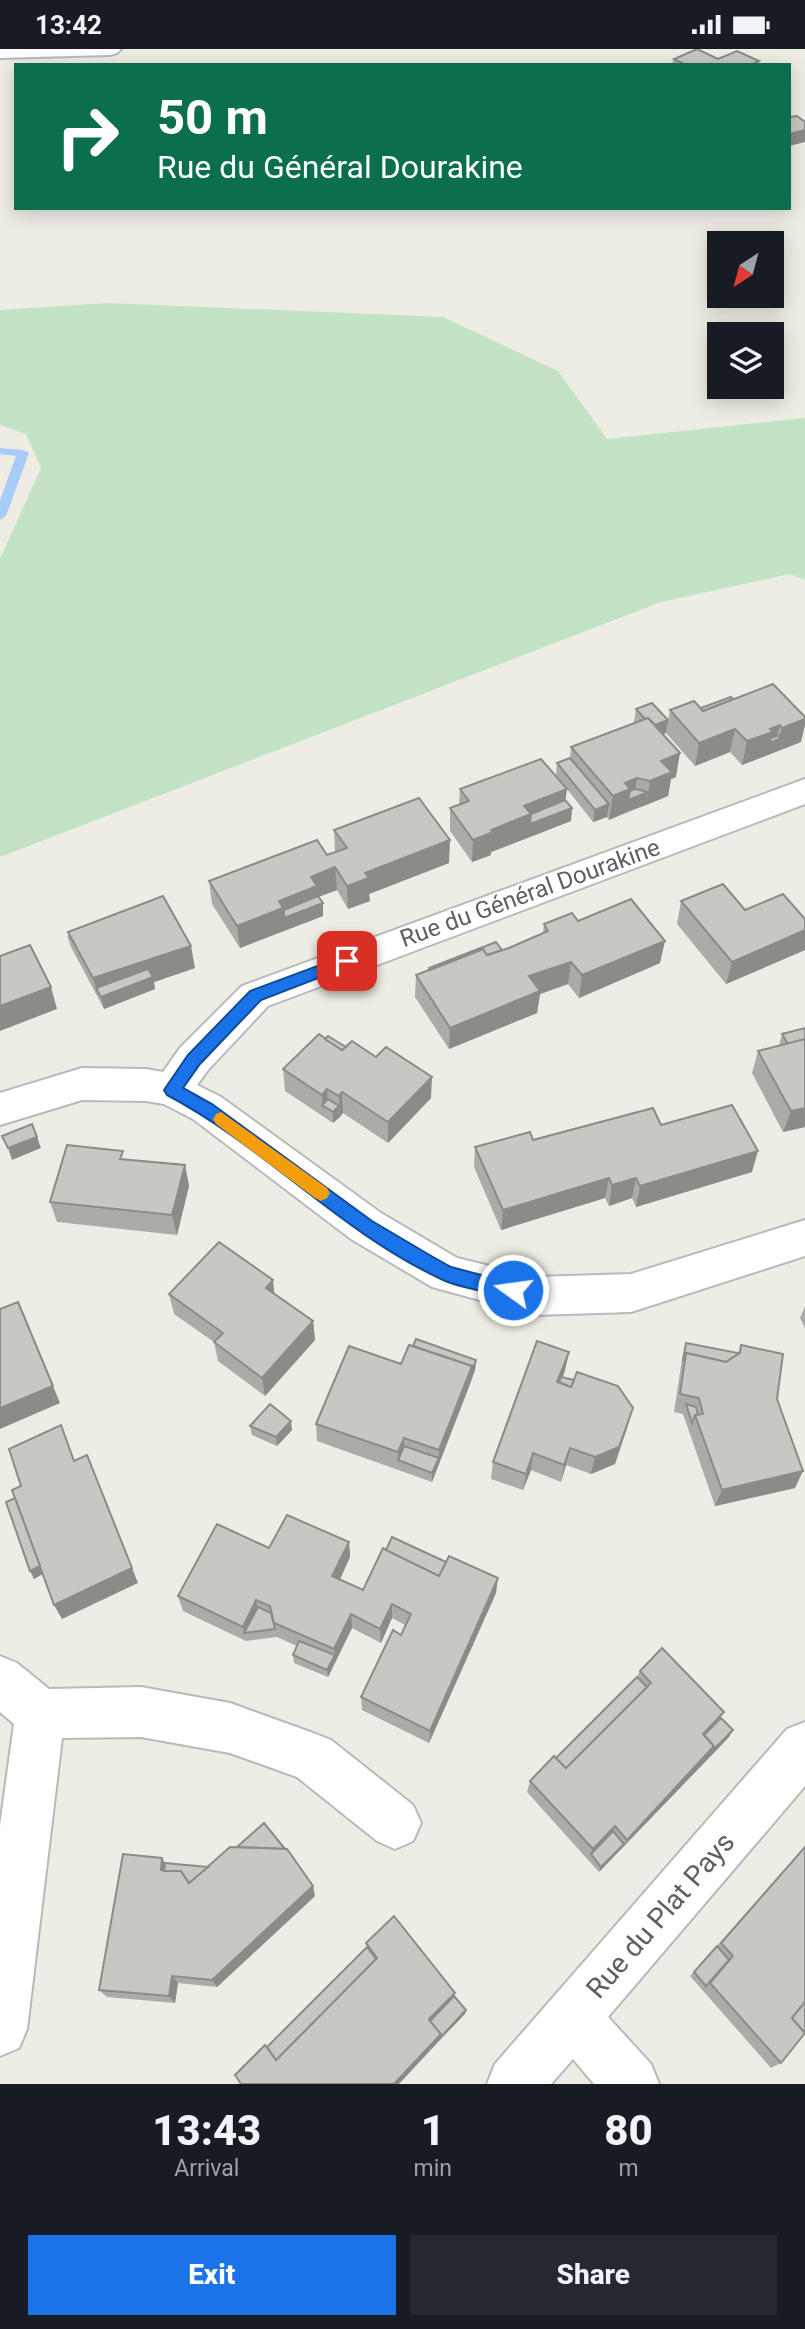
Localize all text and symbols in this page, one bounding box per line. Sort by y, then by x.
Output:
text: 13:42 [35,10,102,40]
text: 50 m [157,89,268,146]
icon: right [42,91,133,182]
text: Rue du Général Dourakine [157,148,523,186]
north arrow [707,231,784,308]
map controls [707,231,784,399]
button: layers [707,322,784,399]
street label: Rue du Général Dourakine [396,833,664,953]
pin [317,931,377,991]
icon: arrive [328,942,366,980]
position arrow [476,1253,550,1327]
street label: Rue du Plat Pays [579,1826,741,2005]
text: 13:43 [152,2106,261,2155]
text: 1 [421,2106,445,2155]
text: 80 [604,2106,653,2155]
text: Arrival [174,2155,239,2182]
text: min [414,2155,452,2182]
text: m [618,2155,639,2182]
button: Exit [28,2235,396,2315]
button: Share [410,2235,777,2315]

